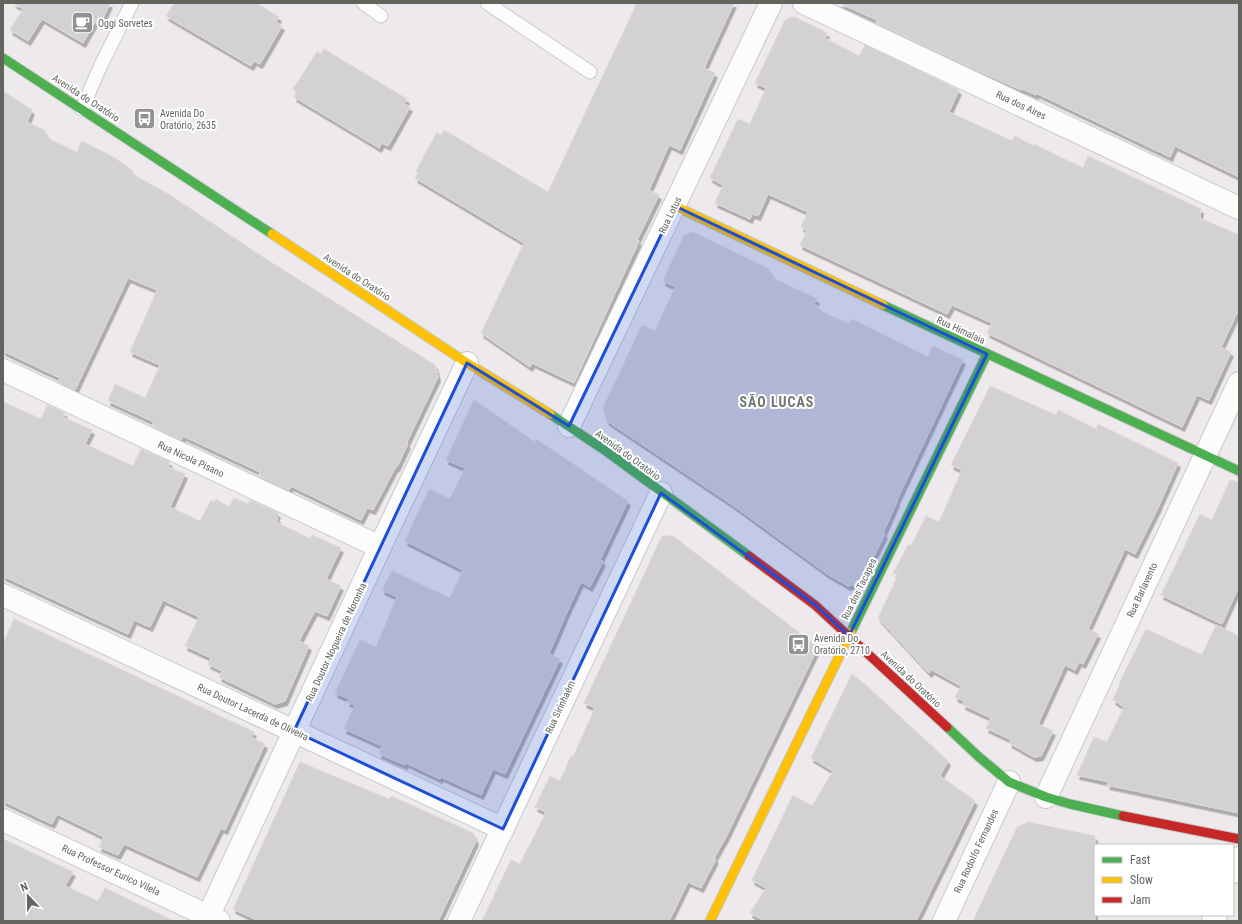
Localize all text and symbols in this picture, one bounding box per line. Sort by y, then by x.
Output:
cafe icon: Oggi Sorvetes [70,10,96,36]
place label: Oggi Sorvetes [98,18,153,29]
street label: Avenida do Oratório [50,72,122,124]
street label: Rua dos Aires [994,89,1048,122]
bus stop icon: Avenida Do Oratório, 2635 [132,106,158,132]
place label: Avenida Do Oratório, 2635 [160,108,216,131]
street label: Rua Lotus [656,195,684,235]
street label: Avenida do Oratório [321,251,393,303]
street label: Rua Himalaia [935,314,987,346]
district label: SÃO LUCAS [740,393,814,410]
street label: Avenida do Oratório [593,428,663,482]
street label: Rua Nicola Pisano [156,439,226,479]
street label: Rua dos Tacapes [839,556,879,621]
street label: Rua Barlavento [1125,561,1159,619]
street label: Rua Doutor Nogueira de Noronha [304,581,368,703]
bus stop icon: Avenida Do Oratório, 2710 [786,631,812,657]
place label: Avenida Do Oratório, 2710 [814,633,870,656]
street label: Avenida do Oratório [879,648,943,710]
street label: Rua Sirinhaém [543,679,577,735]
street label: Rua Doutor Lacerda de Oliveira [196,681,310,743]
street label: Rua Rodolfo Fernandes [952,807,1000,895]
street label: Rua Professor Eurico Vilela [60,842,162,898]
legend [1094,844,1234,916]
text: Fast [1130,853,1151,867]
text: Slow [1130,873,1153,887]
north arrow [8,876,48,916]
text: N [19,880,30,894]
text: Jam [1130,893,1151,907]

